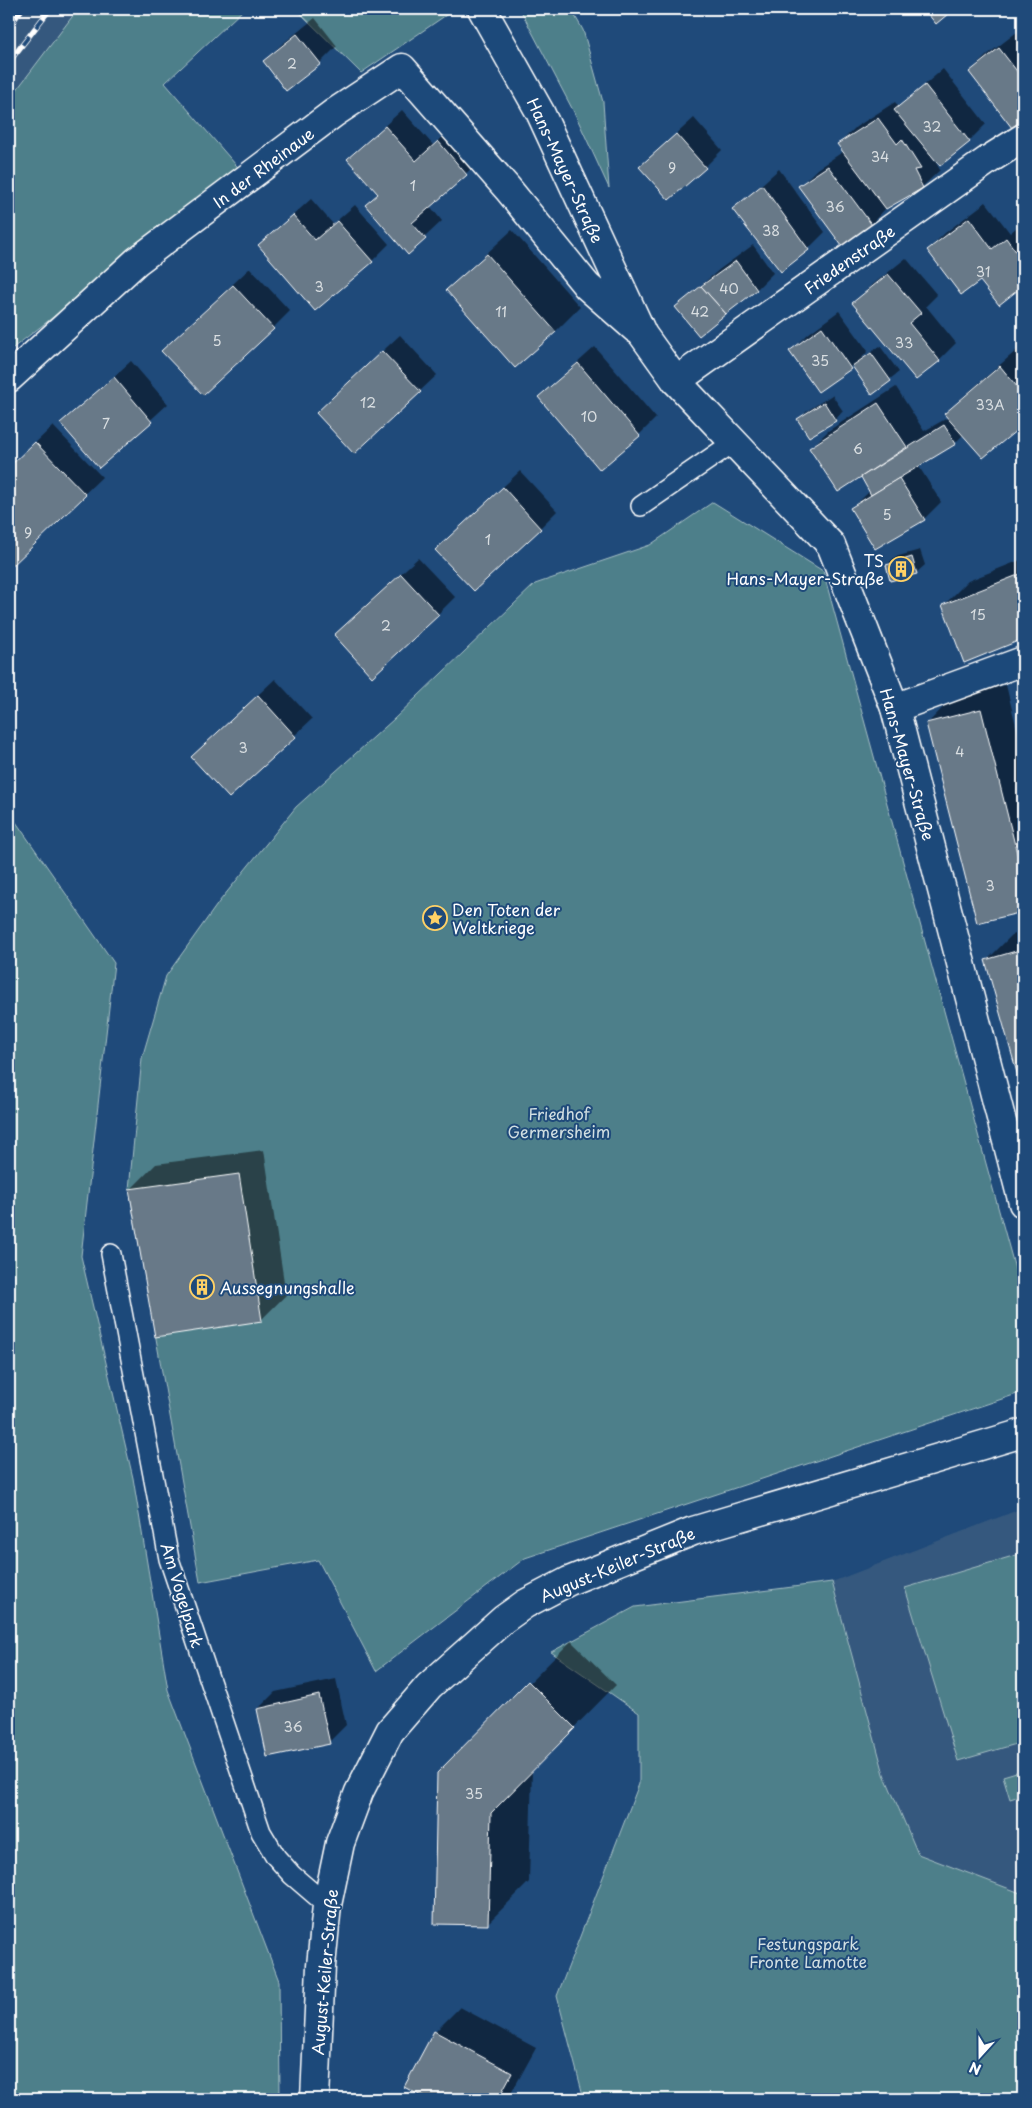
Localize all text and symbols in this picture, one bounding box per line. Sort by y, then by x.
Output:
house number: 2 [287,53,297,74]
street label: Hans-Mayer-Straße [522,94,610,246]
house number: 32 [923,116,941,137]
street label: In der Rheinaue [207,121,319,213]
house number: 34 [871,146,889,167]
house number: 9 [668,157,676,178]
house number: 1 [410,175,416,196]
house number: 36 [825,196,845,217]
street label: Friedenstraße [799,219,899,299]
house number: 38 [762,220,780,241]
house number: 31 [976,261,990,282]
house number: 3 [314,276,324,297]
house number: 40 [719,278,739,299]
house number: 11 [495,301,507,322]
house number: 42 [691,301,709,322]
house number: 5 [212,330,222,351]
house number: 33 [895,332,913,353]
house number: 35 [811,350,829,371]
house number: 12 [360,392,376,413]
house number: 33A [976,394,1005,415]
house number: 10 [581,406,597,427]
house number: 7 [102,413,110,434]
house number: 6 [853,438,863,459]
house number: 5 [882,504,892,525]
house number: 9 [24,522,32,543]
house number: 1 [485,529,491,550]
place label: TS Hans-Mayer-Straße [726,548,884,590]
building icon: TS Hans-Mayer-Straße [888,556,914,582]
house number: 15 [970,604,986,625]
house number: 2 [381,615,391,636]
street label: Hans-Mayer-Straße [875,685,941,843]
house number: 3 [238,737,248,758]
house number: 4 [955,741,965,762]
house number: 3 [985,875,995,896]
place label: Den Toten der Weltkriege [452,897,561,939]
place icon: Den Toten der Weltkriege [422,905,448,931]
park label: Friedhof Germersheim [508,1101,610,1143]
building icon: Aussegnungshalle [189,1274,215,1300]
place label: Aussegnungshalle [220,1275,355,1299]
street label: August-Keiler-Straße [536,1520,698,1608]
street label: Am Vogelpark [156,1540,210,1651]
house number: 36 [283,1716,303,1737]
house number: 35 [465,1783,483,1804]
street label: August-Keiler-Straße [305,1888,343,2056]
park label: Festungspark Fronte Lamotte [749,1931,867,1973]
north arrow [954,2030,1004,2080]
text: N [966,2057,984,2080]

